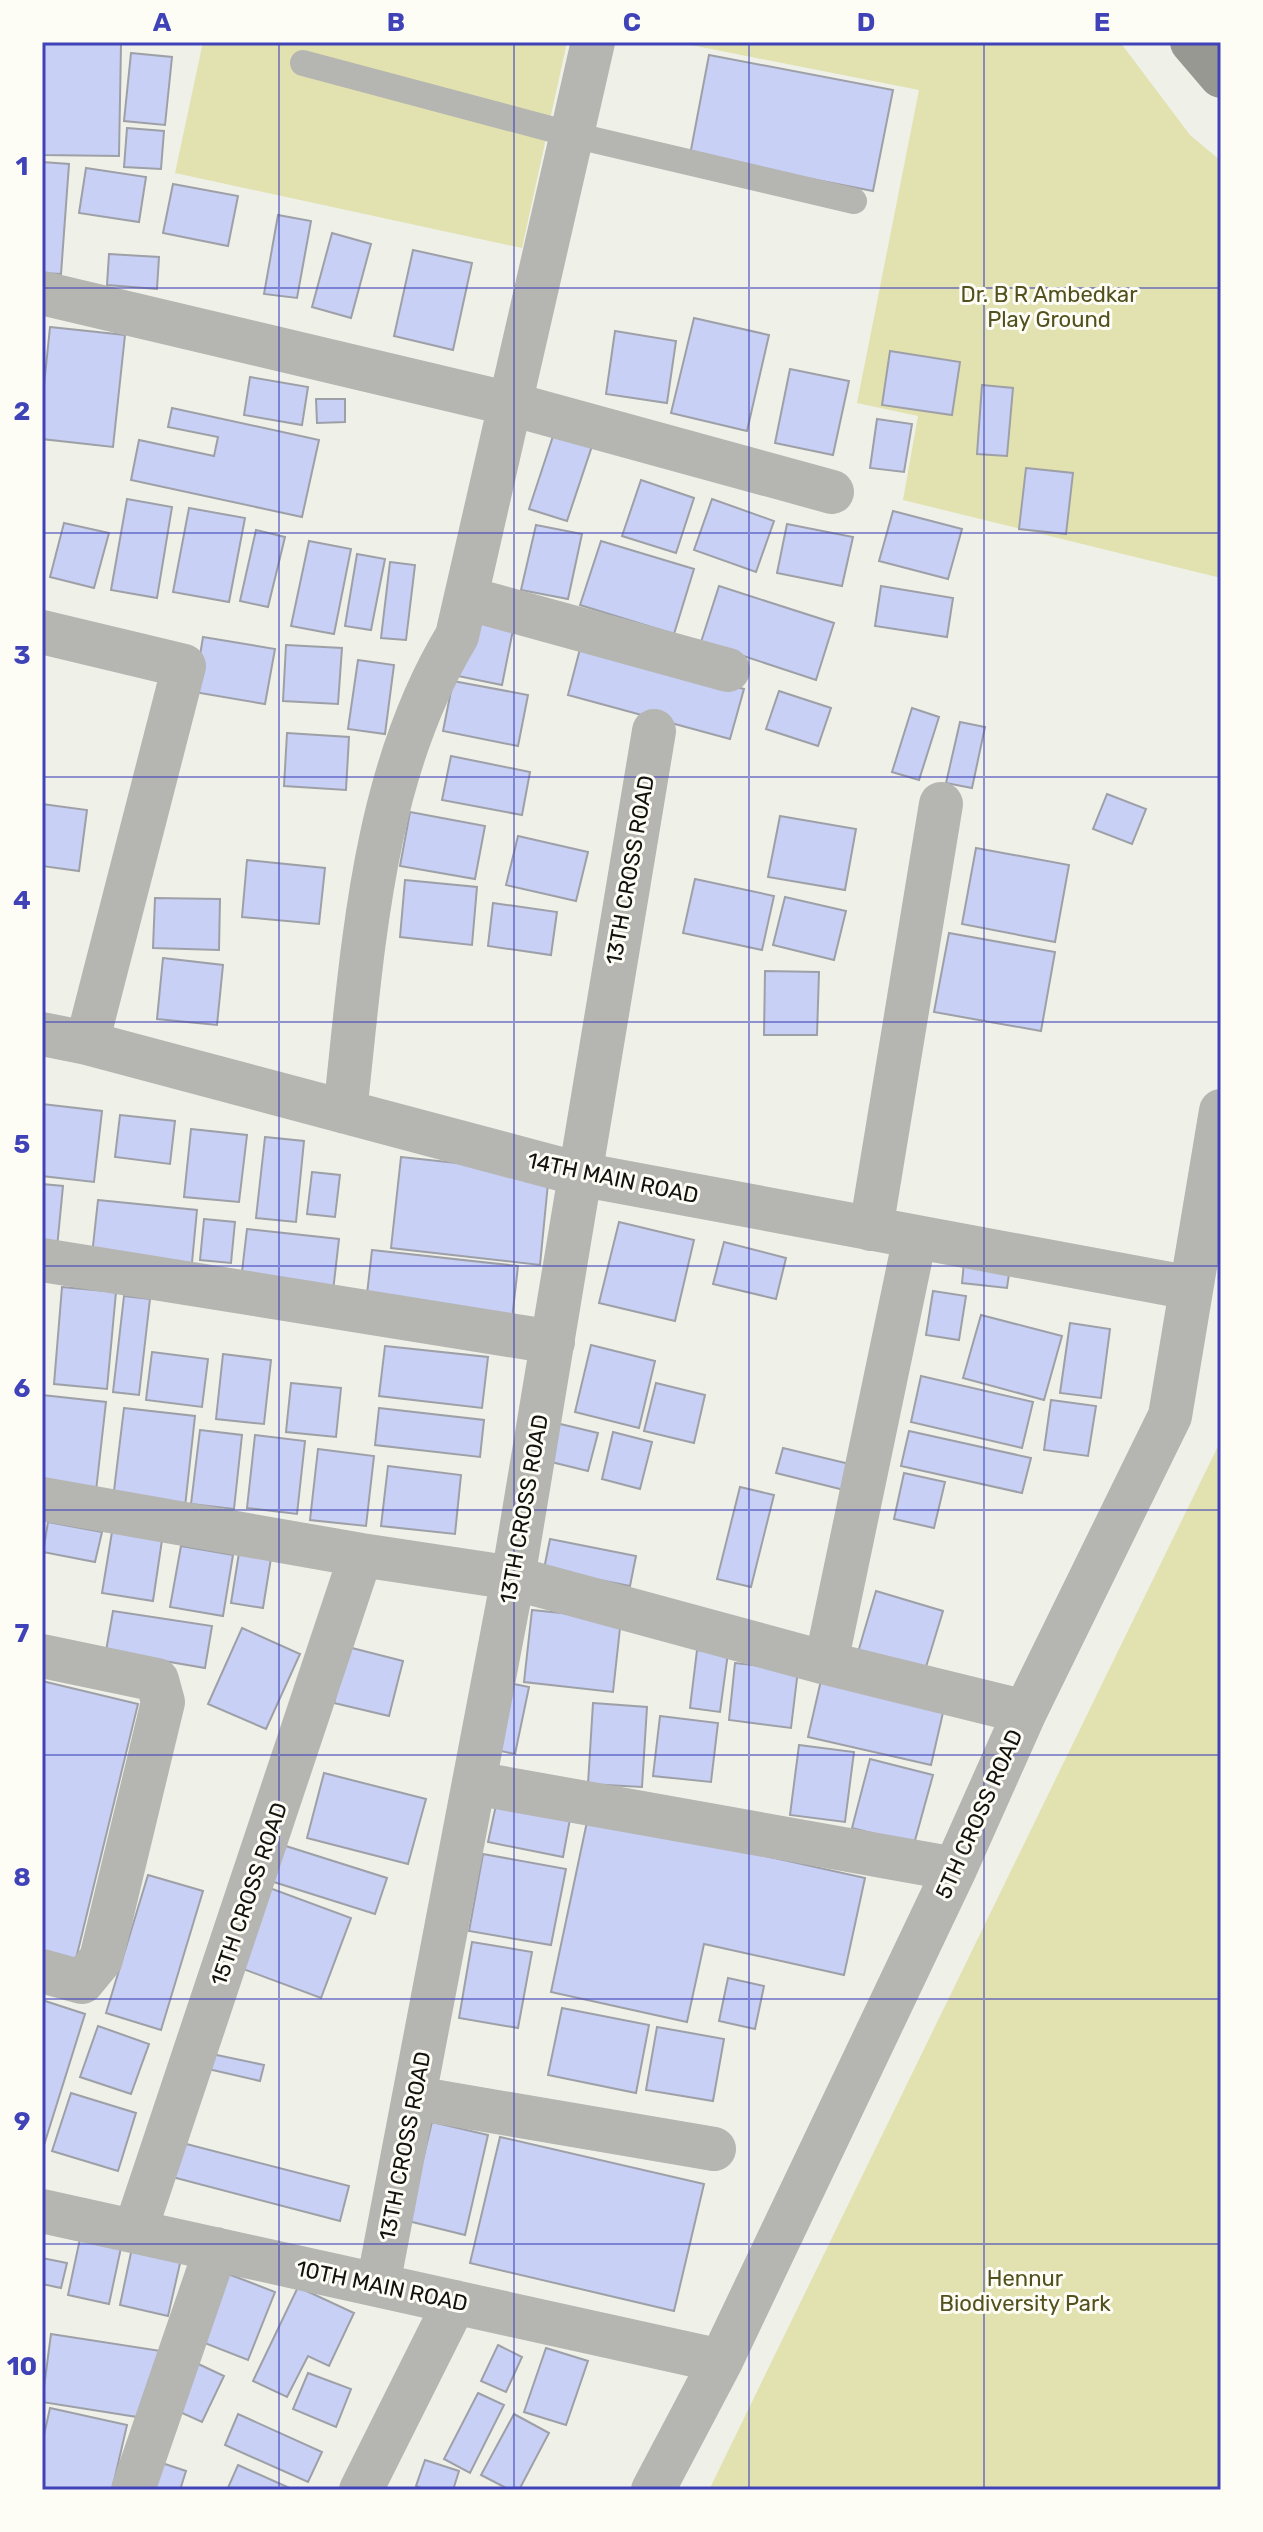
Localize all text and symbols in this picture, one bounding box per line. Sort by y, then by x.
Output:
text: A [153,7,172,38]
text: B [387,7,405,38]
text: C [623,7,641,38]
text: D [857,7,875,38]
text: E [1094,7,1110,38]
text: 1 [16,151,28,182]
park label: Dr. B R Ambedkar Play Ground [960,281,1138,333]
text: 2 [14,396,30,427]
text: 3 [13,640,31,671]
street label: 13TH CROSS ROAD [600,773,660,967]
text: 4 [13,885,31,916]
text: 5 [14,1129,30,1160]
street label: 14TH MAIN ROAD [525,1147,701,1209]
text: 6 [14,1373,31,1404]
street label: 13TH CROSS ROAD [494,1412,554,1606]
text: 7 [15,1618,30,1649]
street label: 5TH CROSS ROAD [930,1725,1028,1903]
street label: 15TH CROSS ROAD [205,1799,293,1989]
text: 8 [13,1862,31,1893]
street label: 13TH CROSS ROAD [373,2049,437,2243]
text: 9 [14,2106,30,2137]
street label: 10TH MAIN ROAD [294,2255,470,2317]
park label: Hennur Biodiversity Park [939,2265,1111,2317]
text: 10 [7,2351,37,2382]

